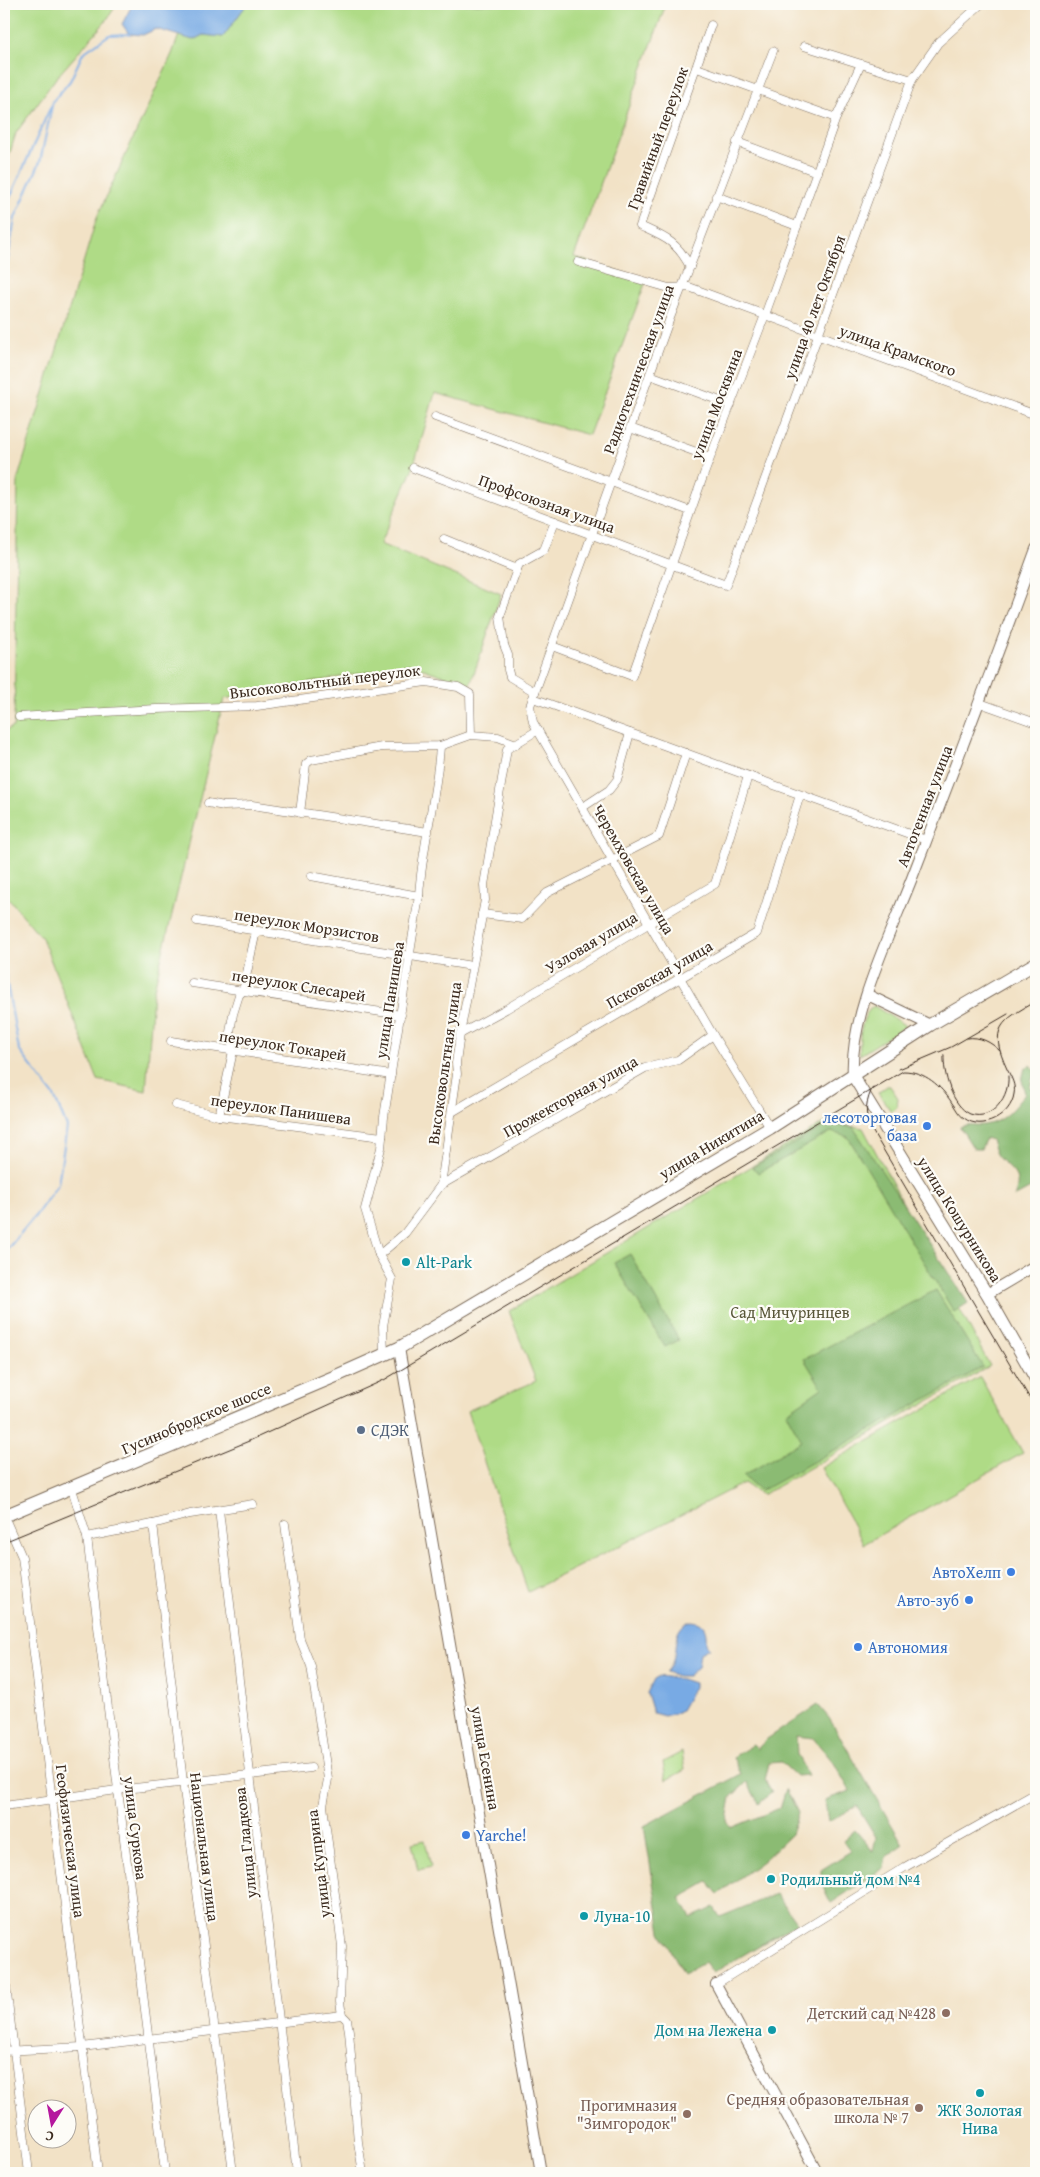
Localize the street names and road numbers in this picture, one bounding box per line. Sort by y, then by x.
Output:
street label: Гравийный переулок [620,63,694,213]
street label: улица 40 лет Октября [776,231,851,383]
street label: Радиотехническая улица [596,281,680,457]
street label: улица Крамского [835,317,960,382]
street label: улица Москвина [683,345,748,464]
street label: Профсоюзная улица [476,467,619,539]
street label: Высоковольтный переулок [228,657,422,705]
street label: Автогенная улица [890,741,958,870]
street label: Черемховская улица [587,799,681,939]
street label: переулок Морзистов [233,902,381,948]
street label: Узловая улица [540,905,642,979]
street label: Псковская улица [601,934,717,1014]
street label: улица Панишева [368,939,410,1061]
street label: переулок Слесарей [230,963,368,1007]
street label: Высоковольтная улица [421,980,467,1146]
street label: переулок Токарей [218,1023,349,1067]
street label: Прожекторная улица [498,1049,642,1143]
street label: переулок Панишева [209,1087,353,1131]
street label: улица Никитина [653,1103,768,1185]
street label: улица Кошурникова [911,1151,1009,1287]
street label: Гусинобродское шоссе [118,1376,274,1460]
street label: улица Есенина [465,1703,507,1812]
street label: Геофизическая улица [50,1763,92,1919]
street label: Национальная улица [184,1771,226,1923]
street label: улица Суркова [118,1774,154,1882]
street label: улица Гладкова [227,1786,263,1901]
street label: улица Куприна [299,1808,337,1920]

